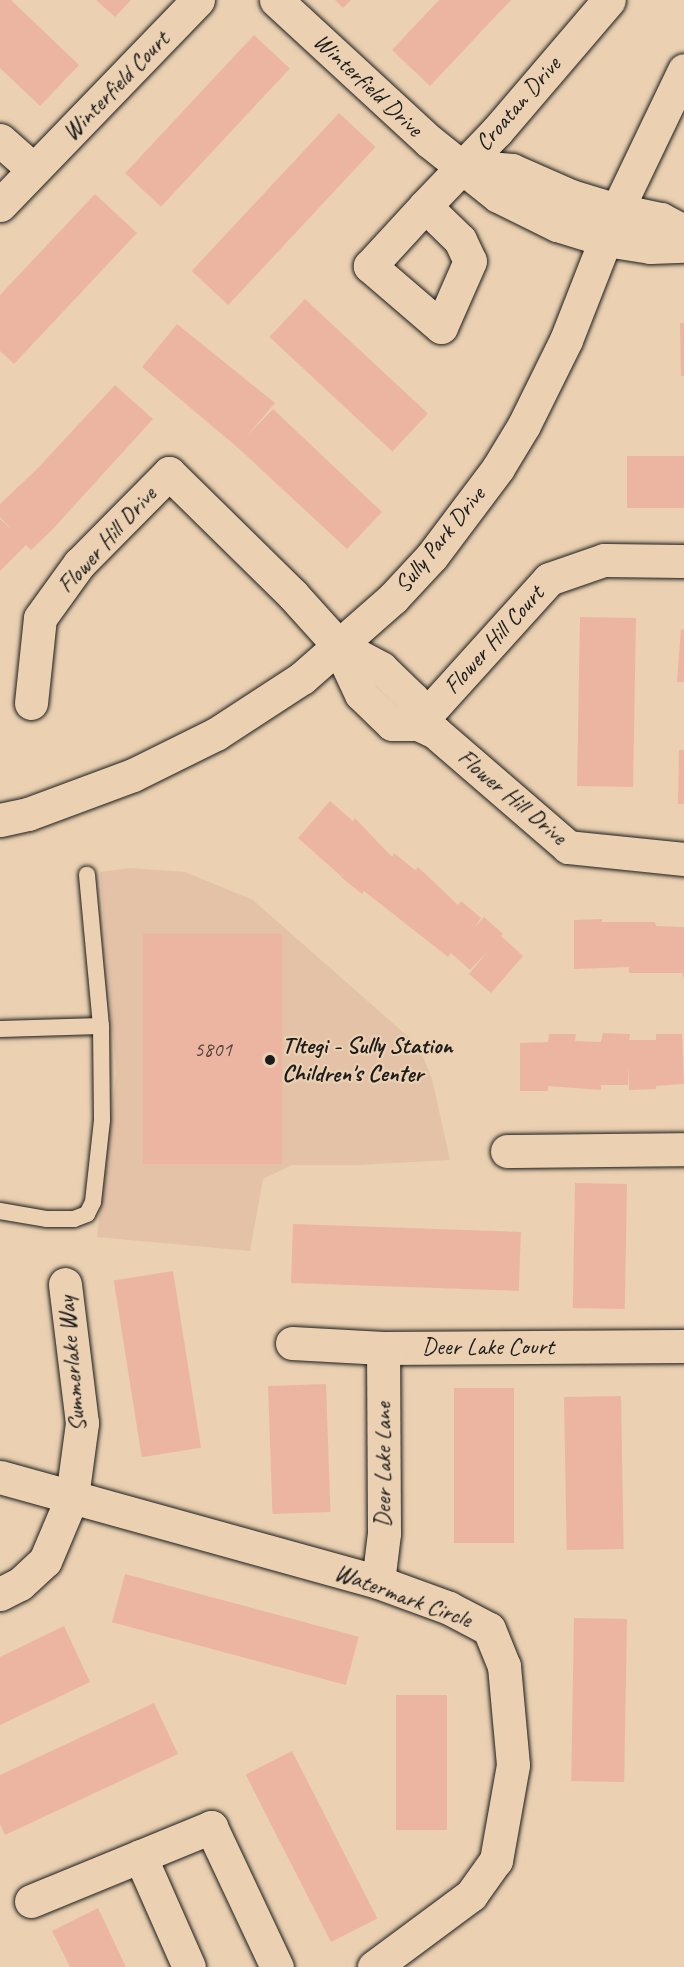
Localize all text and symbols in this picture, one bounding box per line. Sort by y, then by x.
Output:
street label: Winterfield Court [57,25,175,147]
street label: Winterfield Drive [307,27,429,143]
street label: Croatan Drive [469,51,567,157]
street label: Flower Hill Drive [52,481,162,599]
street label: Sully Park Drive [388,481,492,599]
street label: Flower Hill Court [438,580,550,700]
street label: Flower Hill Drive [451,743,573,851]
place label: Tltegi - Sully Station Children's Center [282,1032,453,1088]
house number: 5801 [194,1036,232,1062]
marker: Tltegi - Sully Station Children's Center [263,1053,277,1067]
street label: Summerlake Way [52,1295,92,1433]
street label: Deer Lake Court [422,1333,554,1361]
street label: Deer Lake Lane [369,1402,397,1528]
street label: Watermark Circle [331,1558,475,1634]

